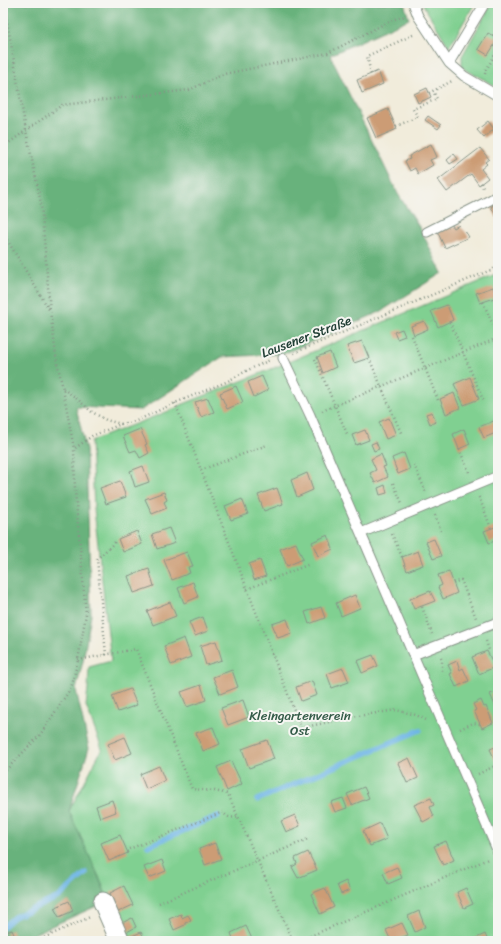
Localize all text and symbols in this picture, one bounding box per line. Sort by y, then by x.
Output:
street label: Lausener Straße [258,309,355,364]
park label: Kleingartenverein Ost [249,704,351,742]

